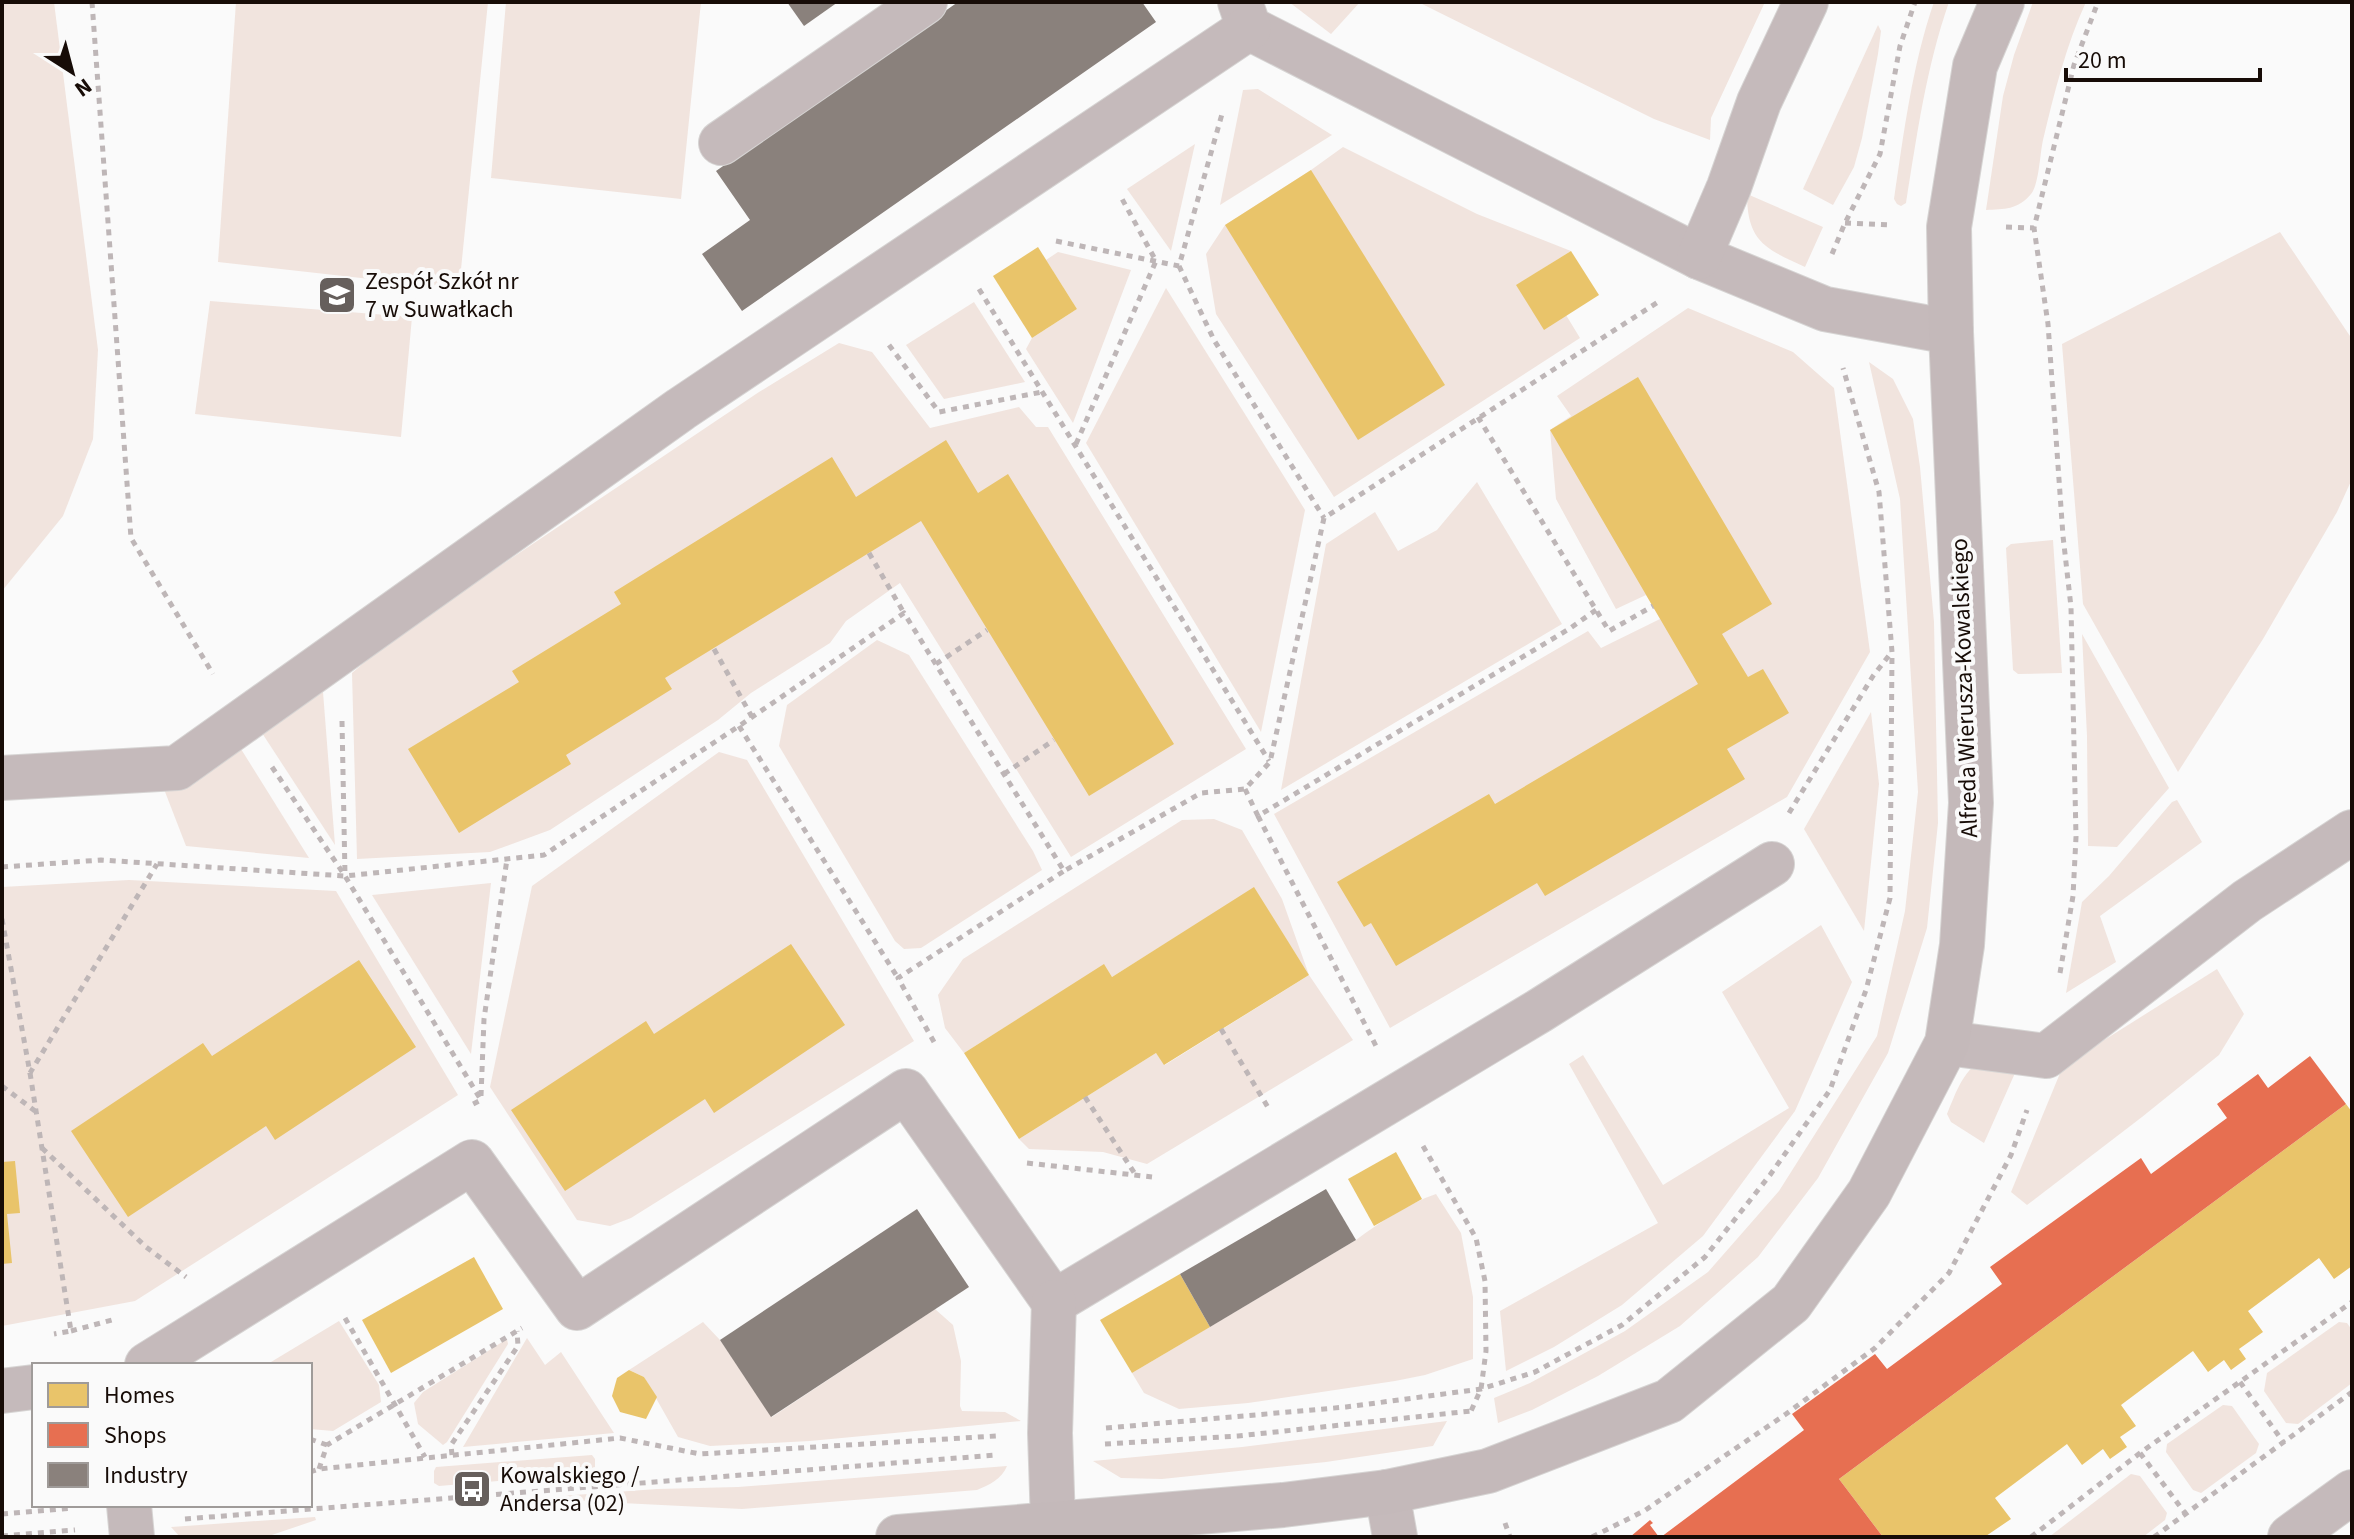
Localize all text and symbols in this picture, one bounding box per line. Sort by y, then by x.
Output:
north arrow [32,32,112,112]
scale bar [2066,32,2260,82]
text: 20 m [2078,43,2127,78]
text: N [68,70,98,105]
place label: Zespół Szkół nr 7 w Suwałkach [365,264,519,327]
school or university icon: Zespół Szkół nr 7 w Suwałkach [316,274,358,316]
street label: Alfreda Wierusza-Kowalskiego [1942,538,1987,838]
legend [32,1363,312,1507]
text: Homes [104,1378,175,1413]
text: Shops [104,1418,166,1453]
text: Industry [104,1458,188,1493]
place label: Kowalskiego / Andersa (02) [500,1458,640,1521]
bus stop icon: Kowalskiego / Andersa (02) [451,1468,493,1510]

